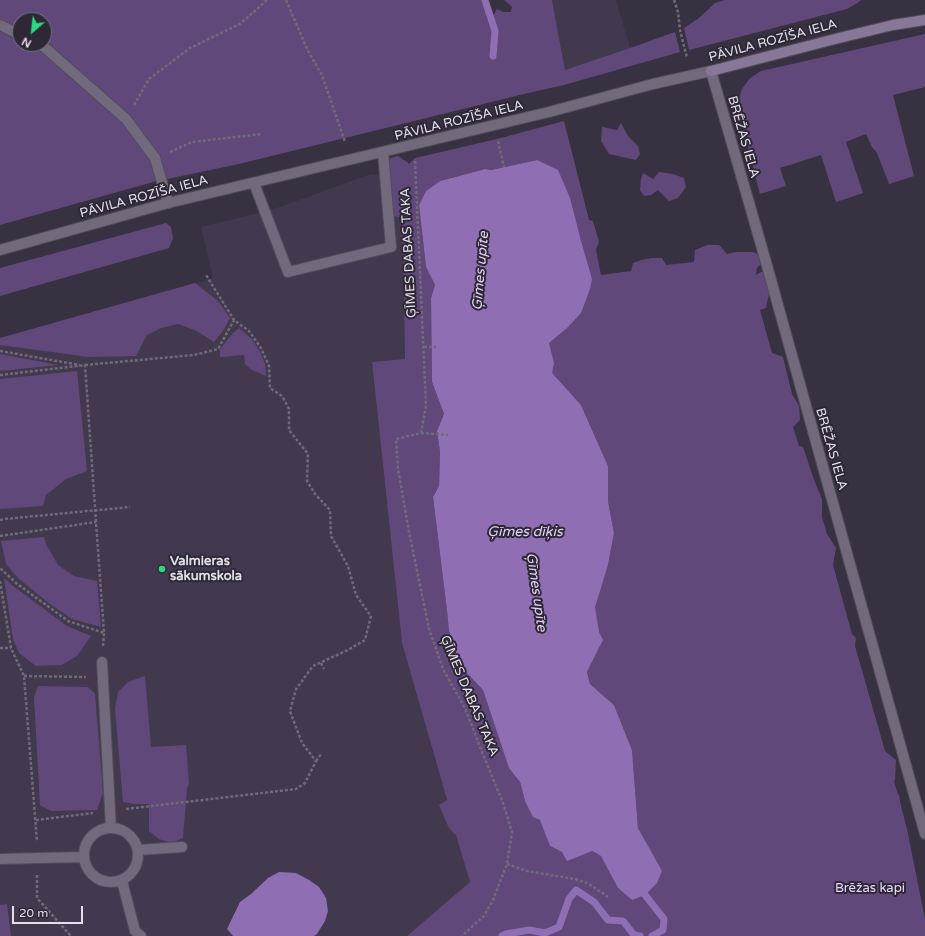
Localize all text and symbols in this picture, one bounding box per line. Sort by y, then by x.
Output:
north arrow [12,12,52,52]
street label: PĀVILA ROZĪŠA IELA [707,16,839,66]
text: N [20,34,34,50]
street label: BRĒŽAS IELA [724,94,762,180]
street label: PĀVILA ROZĪŠA IELA [393,97,525,145]
street label: PĀVILA ROZĪŠA IELA [78,172,210,222]
street label: ĢĪMES DABAS TAKA [398,188,420,318]
water label: Ģīmes upīte [469,231,493,311]
street label: BRĒŽAS IELA [812,406,850,492]
water label: Ģīmes dīķis [487,524,563,540]
water label: Ģīmes upīte [522,552,550,632]
place label: Valmieras sākumskola [170,554,242,585]
marker: Valmieras sākumskola [157,564,167,574]
street label: ĢĪMES DABAS TAKA [436,633,502,759]
park label: Brēžas kapi [835,881,905,897]
scale bar [14,898,85,924]
text: 20 m [19,906,48,920]

